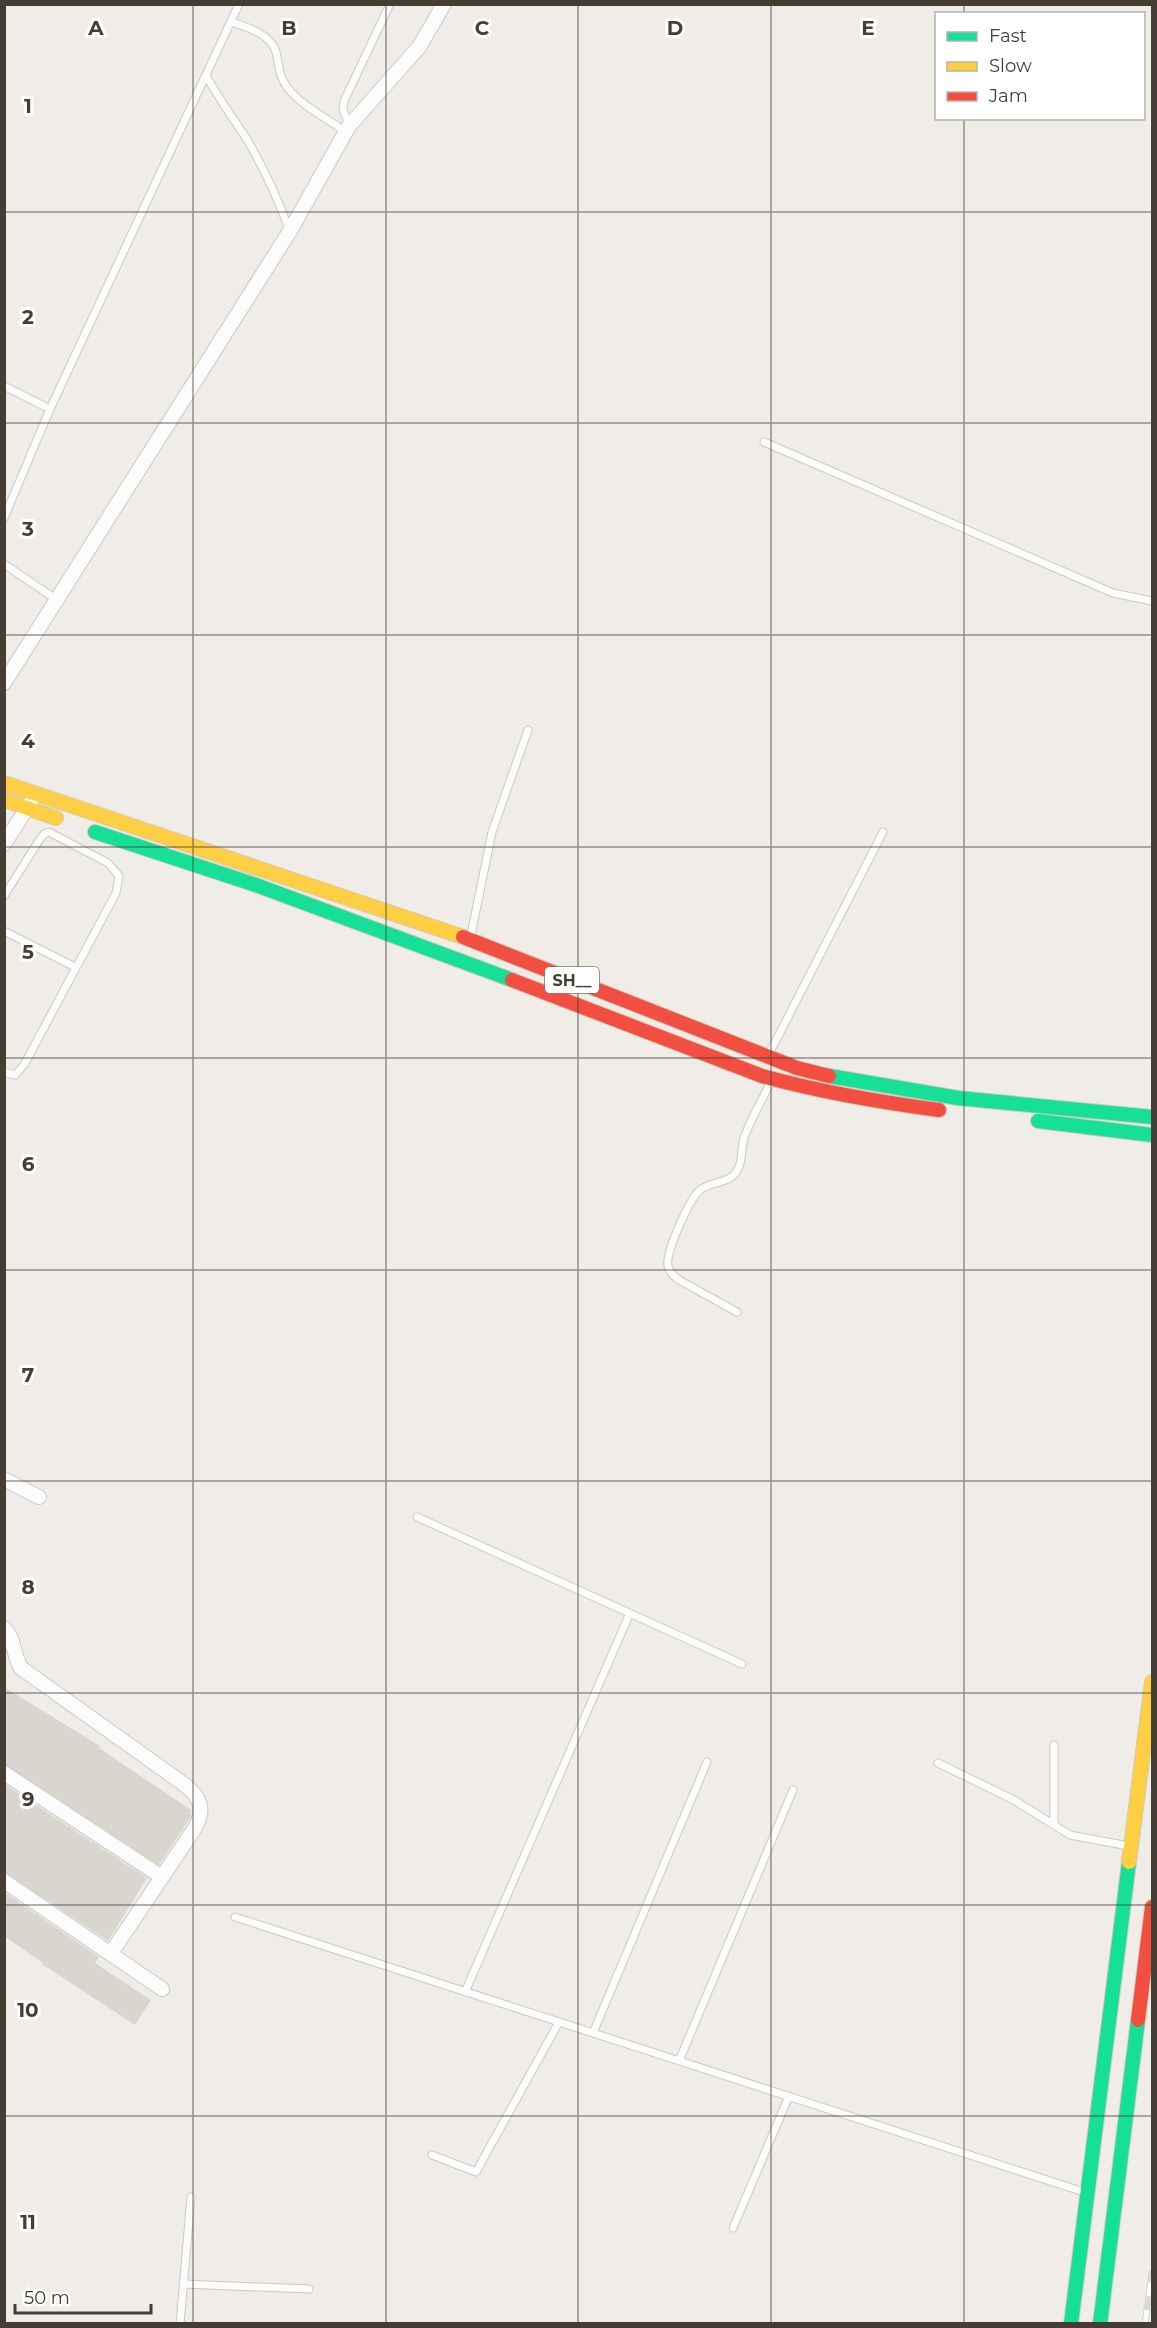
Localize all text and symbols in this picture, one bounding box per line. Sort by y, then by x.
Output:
legend [935,12,1145,120]
text: A [87,16,104,40]
text: B [281,16,297,40]
text: C [475,16,490,40]
text: D [667,16,683,40]
text: E [861,16,875,40]
text: Fast [989,25,1027,47]
text: Slow [989,55,1032,77]
text: Jam [988,85,1028,107]
text: 1 [24,94,32,118]
text: 2 [22,305,34,329]
text: 3 [21,517,34,541]
text: 4 [21,729,35,753]
text: 5 [22,940,34,964]
road number: SH__ [545,967,599,993]
text: 6 [22,1152,35,1176]
text: 7 [22,1363,34,1387]
text: 8 [21,1575,35,1599]
text: 9 [22,1787,34,1811]
text: 10 [17,1998,39,2022]
text: 11 [20,2210,36,2234]
scale bar [15,2277,152,2315]
text: 50 m [24,2287,70,2309]

